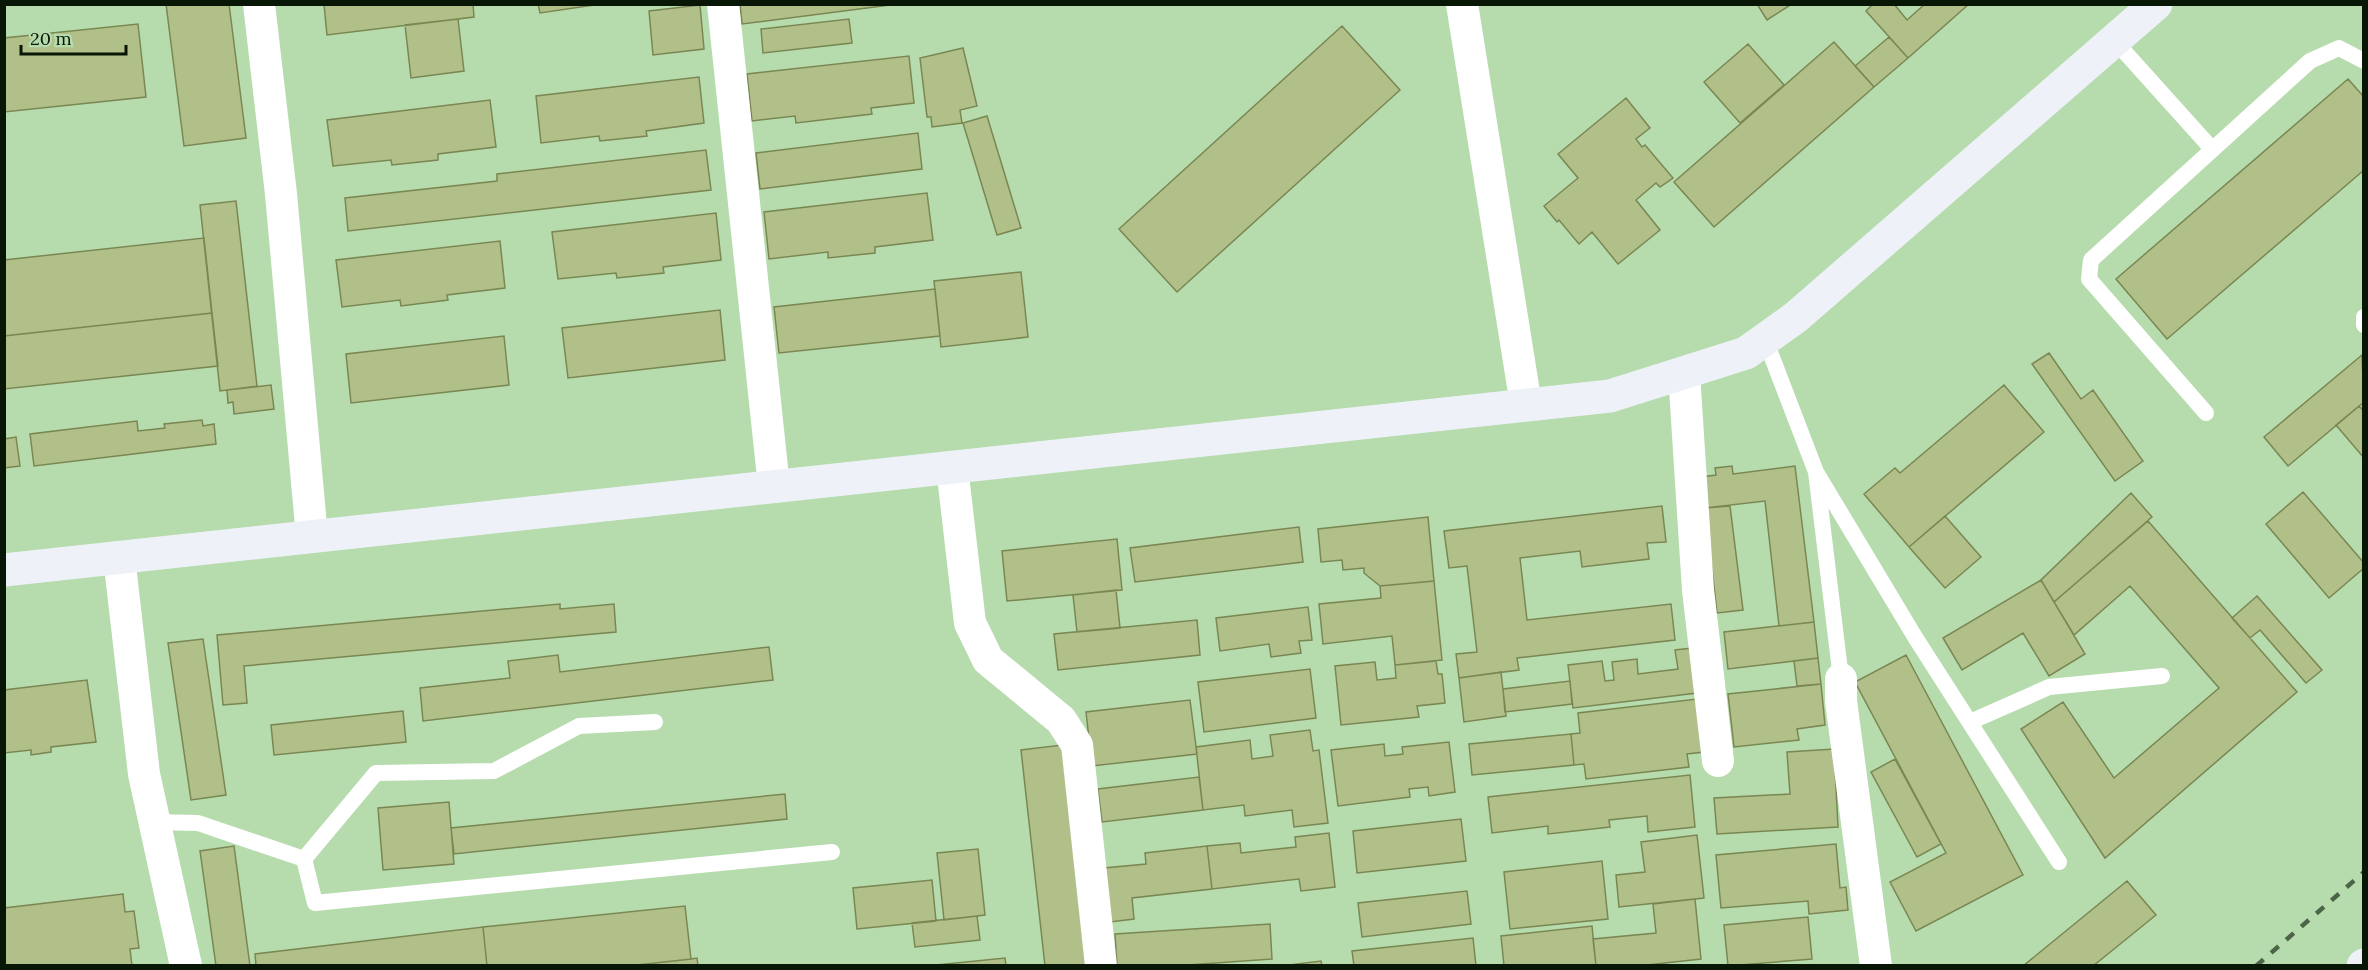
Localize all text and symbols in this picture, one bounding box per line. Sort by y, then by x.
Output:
scale bar [21,18,126,56]
text: 20 m [30,27,72,50]

